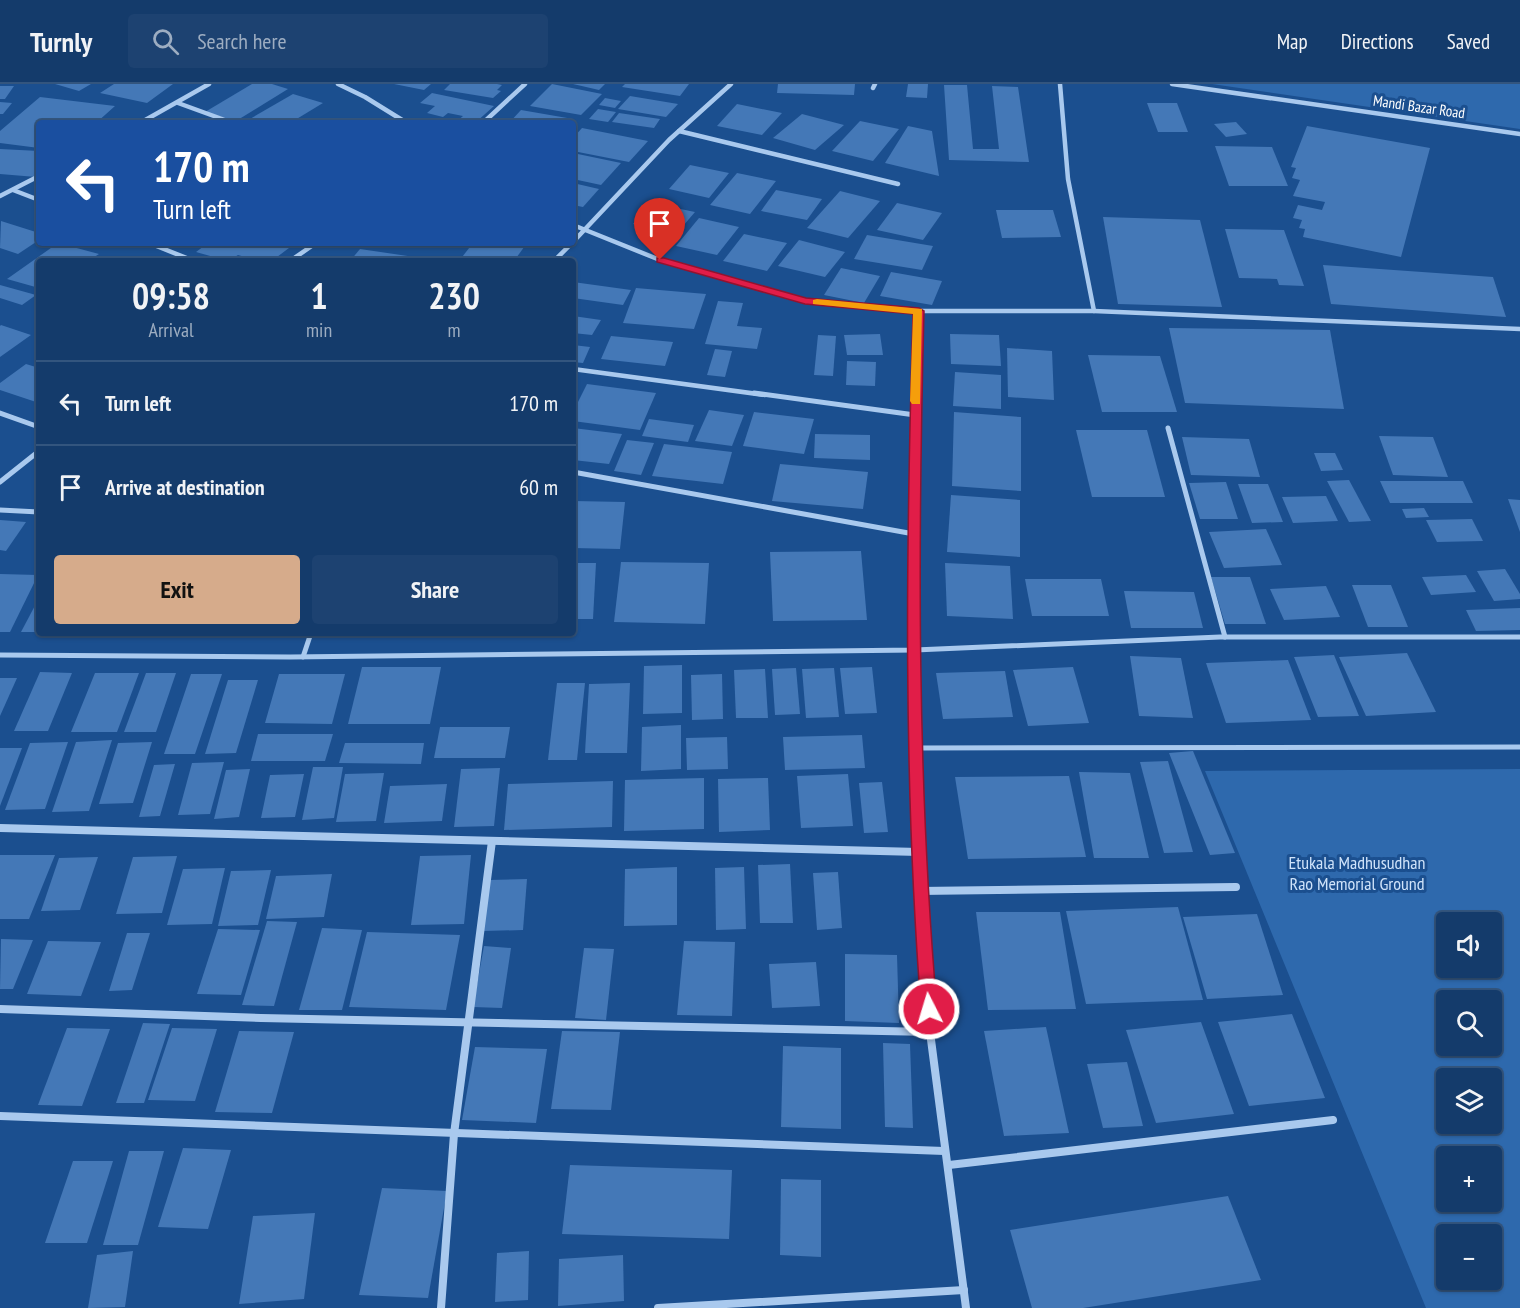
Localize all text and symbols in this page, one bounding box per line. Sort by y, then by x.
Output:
search box [128,14,548,68]
text: Turnly [30,23,92,60]
icon: search [149,25,182,58]
text: Search here [197,27,287,55]
text: Map [1277,28,1308,55]
text: Directions [1341,28,1414,55]
text: Saved [1447,28,1490,55]
street label: Mandi Bazar Road [1372,91,1466,122]
text: 170 m [153,139,250,194]
icon: left [54,144,132,222]
text: Turn left [153,192,231,226]
pin [634,198,685,260]
icon: arrive [643,207,676,240]
text: 09:58 [132,272,210,319]
text: 1 [310,272,328,319]
text: 230 [428,272,480,319]
text: Arrival [148,317,194,343]
text: min [306,317,332,343]
text: m [448,317,461,343]
icon: left [54,387,87,420]
text: Turn left [105,389,171,417]
text: 170 m [509,389,558,417]
icon: arrive [54,471,87,504]
text: Arrive at destination [105,473,265,501]
text: 60 m [519,473,558,501]
button: Exit [54,555,300,624]
button: Share [312,555,558,624]
park label: Etukala Madhusudhan Rao Memorial Ground [1289,851,1425,895]
map controls [1436,912,1502,1290]
button: sound [1436,912,1502,978]
position arrow [897,977,961,1041]
button: search [1436,990,1502,1056]
button: layers [1436,1068,1502,1134]
button: + [1436,1146,1502,1212]
button: − [1436,1224,1502,1290]

